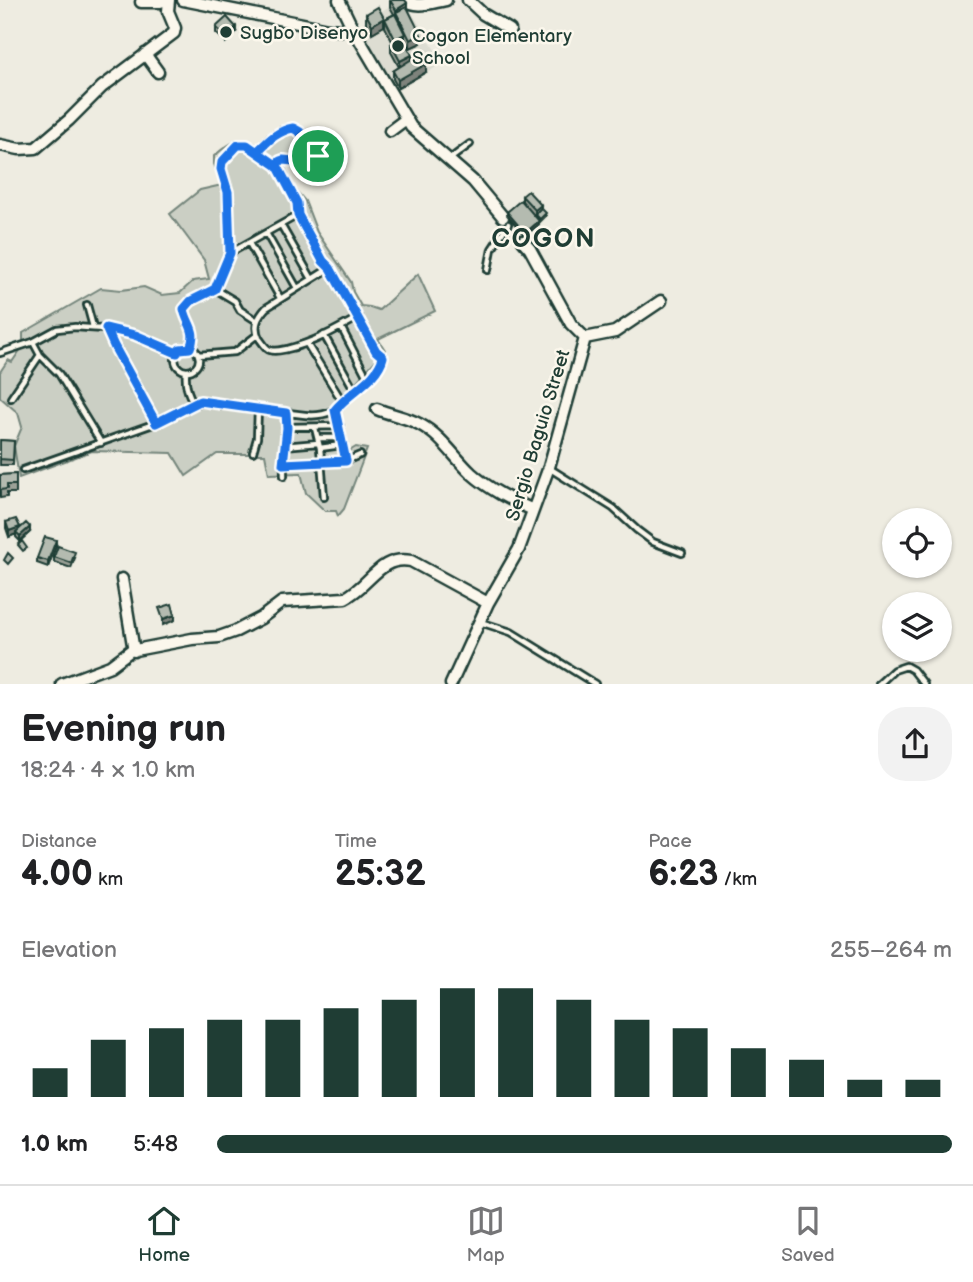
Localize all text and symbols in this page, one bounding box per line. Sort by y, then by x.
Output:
place label: Sugbo Disenyo [240,22,368,45]
marker: Sugbo Disenyo [218,24,234,40]
place label: Cogon Elementary School [412,25,572,70]
marker: Cogon Elementary School [390,38,406,54]
pin [288,126,348,186]
icon: arrive [299,137,337,175]
district label: COGON [491,224,597,255]
street label: Sergio Baguio Street [501,347,576,524]
map controls [882,508,952,662]
button: locate [882,508,952,578]
button: layers [882,592,952,662]
text: Evening run [21,707,226,752]
button: share [878,707,952,781]
text: 18:24 · 4 × 1.0 km [21,756,195,784]
text: Distance [21,830,97,853]
text: Time [335,830,377,853]
text: Pace [648,830,692,853]
text: 4.00 [21,853,93,896]
text: 25:32 [335,853,426,896]
text: 6:23 [648,853,718,896]
text: km [93,868,123,891]
text: /km [718,868,757,891]
text: Elevation [21,936,117,964]
text: 255–264 m [830,936,952,964]
text: 1.0 km [21,1130,88,1158]
text: 5:48 [133,1130,178,1158]
tab: Home [138,1202,190,1267]
tab: Map [467,1202,505,1267]
tab: Saved [781,1202,835,1267]

